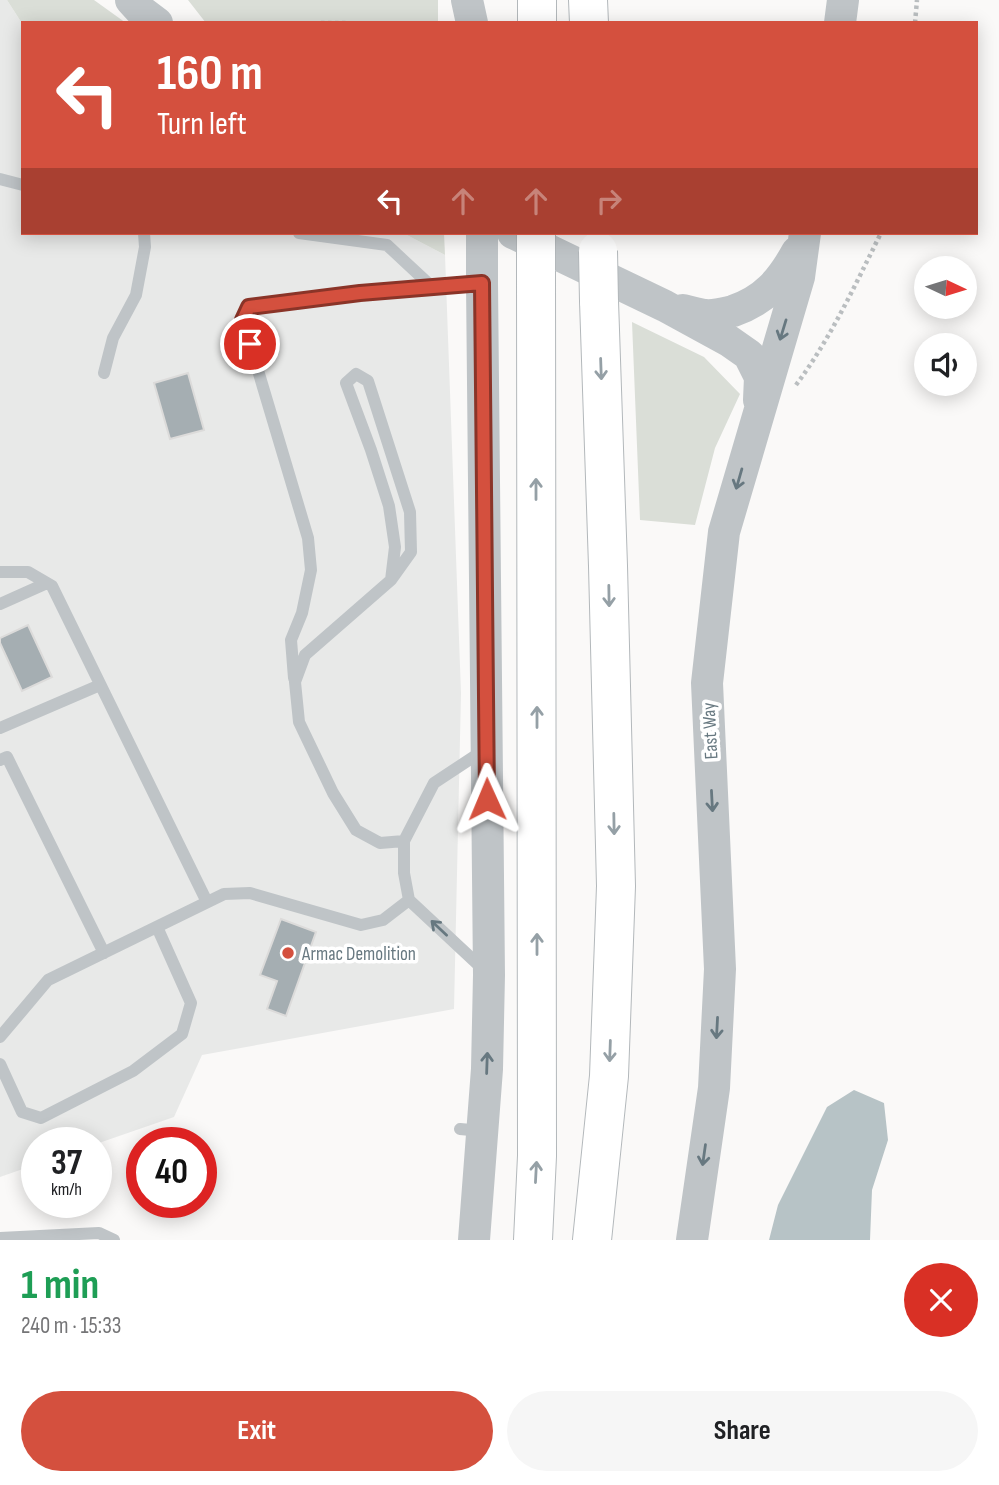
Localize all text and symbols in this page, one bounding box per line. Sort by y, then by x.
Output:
text: 160 m [157,45,263,104]
icon: left [42,49,133,140]
text: Turn left [157,105,247,144]
icon: left [371,182,409,220]
icon: ahead [444,182,482,220]
icon: ahead [517,182,555,220]
icon: right [590,182,628,220]
north arrow [914,256,976,318]
map controls [914,256,977,396]
pin [220,314,280,374]
one-way arrow [776,318,789,340]
icon: arrive [231,325,269,363]
button: sound [914,333,977,396]
one-way arrow [595,357,608,380]
one-way arrow [732,468,745,490]
one-way arrow [529,478,543,501]
one-way arrow [602,585,615,608]
street label: East Way [697,701,723,760]
one-way arrow [530,706,544,729]
position arrow [450,762,524,836]
one-way arrow [706,789,719,812]
one-way arrow [608,812,621,835]
one-way arrow [430,920,448,936]
one-way arrow [530,933,544,956]
place label: Armac Demolition [301,943,416,966]
marker: Armac Demolition [280,945,296,961]
one-way arrow [710,1017,723,1040]
one-way arrow [603,1039,616,1062]
one-way arrow [480,1051,494,1074]
speed limit sign: 40 [126,1127,217,1218]
text: 37 [51,1142,82,1185]
one-way arrow [697,1143,710,1166]
one-way arrow [530,1161,543,1184]
text: km/h [51,1179,82,1200]
text: 1 min [21,1260,99,1311]
button: close [904,1263,978,1337]
text: 240 m · 15:33 [21,1312,121,1340]
button: Exit [21,1391,493,1471]
button: Share [507,1391,978,1471]

